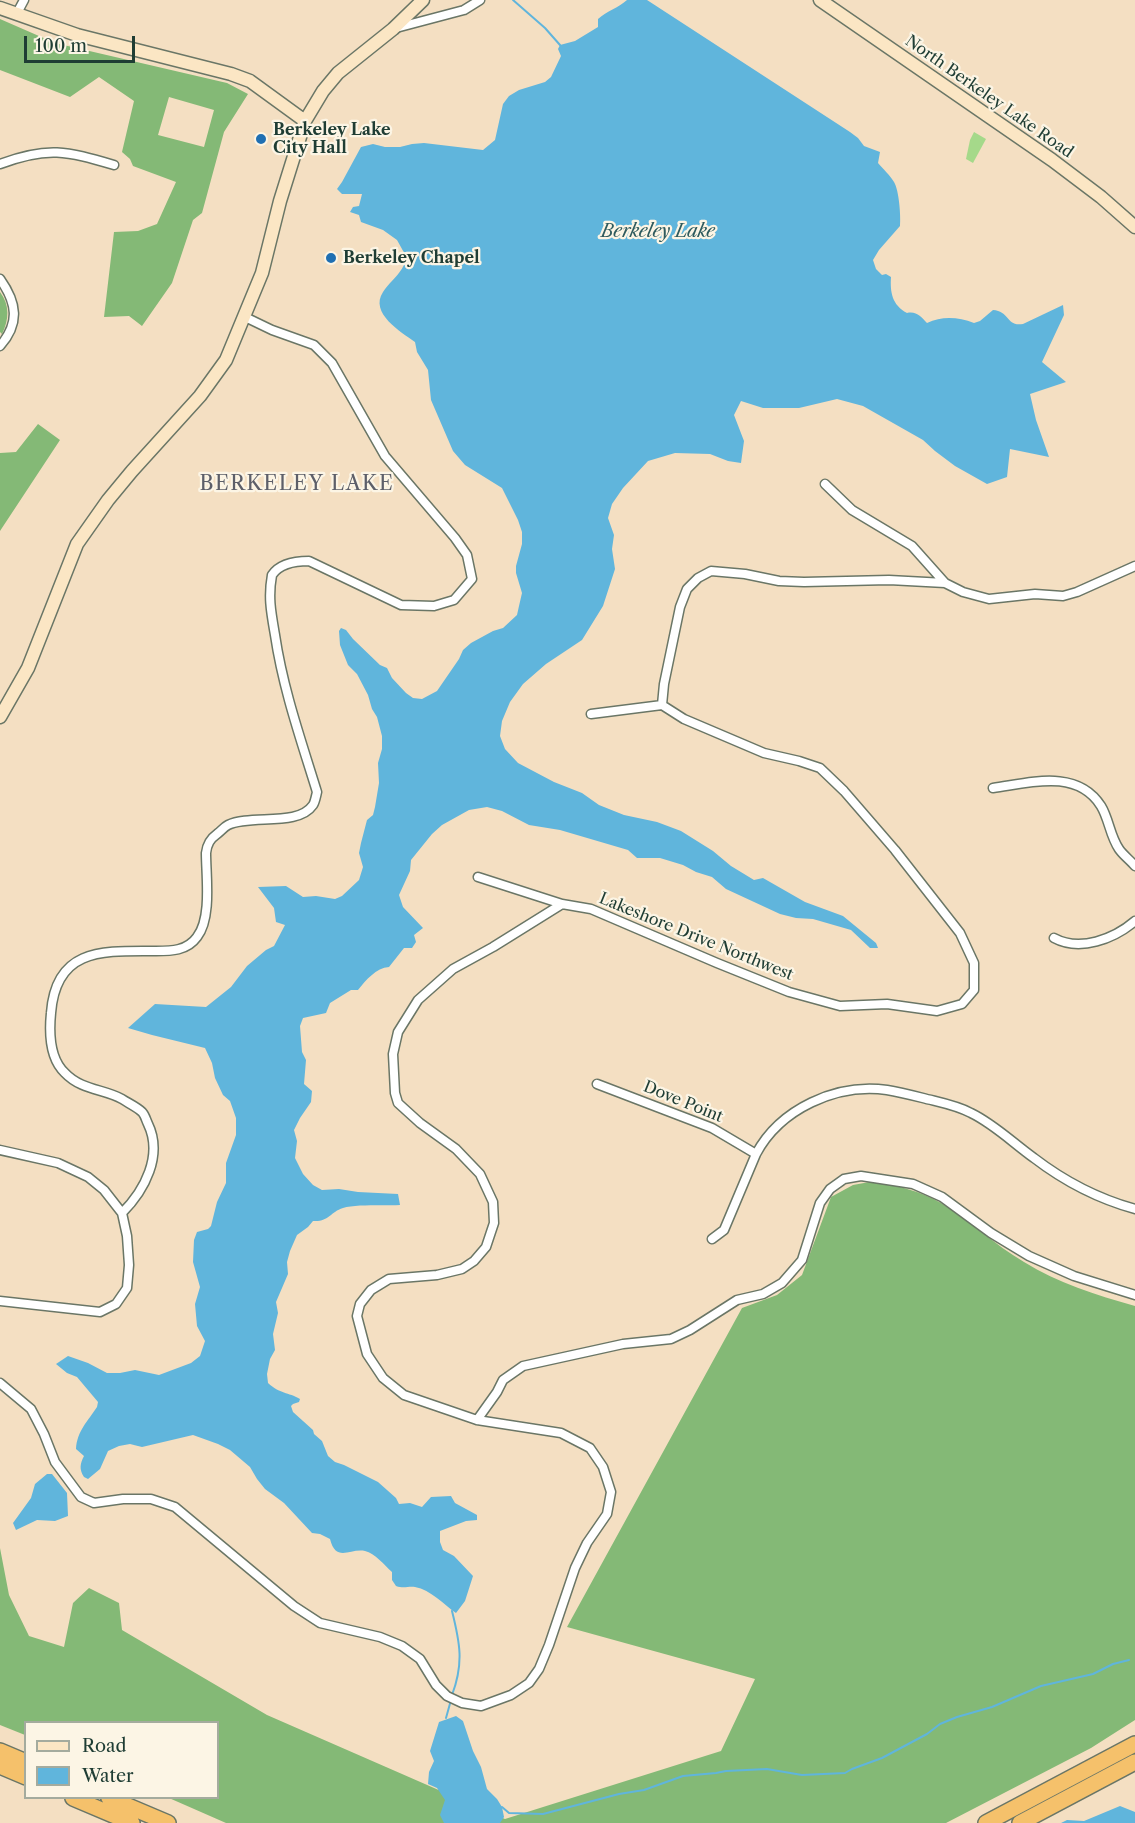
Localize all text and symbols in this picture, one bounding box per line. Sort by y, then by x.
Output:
scale bar [27,24,138,62]
street label: North Berkeley Lake Road [901,32,1077,162]
text: 100 m [35,35,87,57]
place label: Berkeley Lake City Hall [273,120,391,158]
marker: Berkeley Lake City Hall [254,132,268,146]
water label: Berkeley Lake [601,221,715,243]
place label: Berkeley Chapel [343,248,480,268]
marker: Berkeley Chapel [324,251,338,265]
district label: BERKELEY LAKE [200,472,394,496]
street label: Lakeshore Drive Northwest [596,889,796,985]
street label: Dove Point [640,1077,726,1127]
legend [24,1721,219,1799]
text: Road [82,1735,127,1757]
text: Water [82,1765,134,1787]

